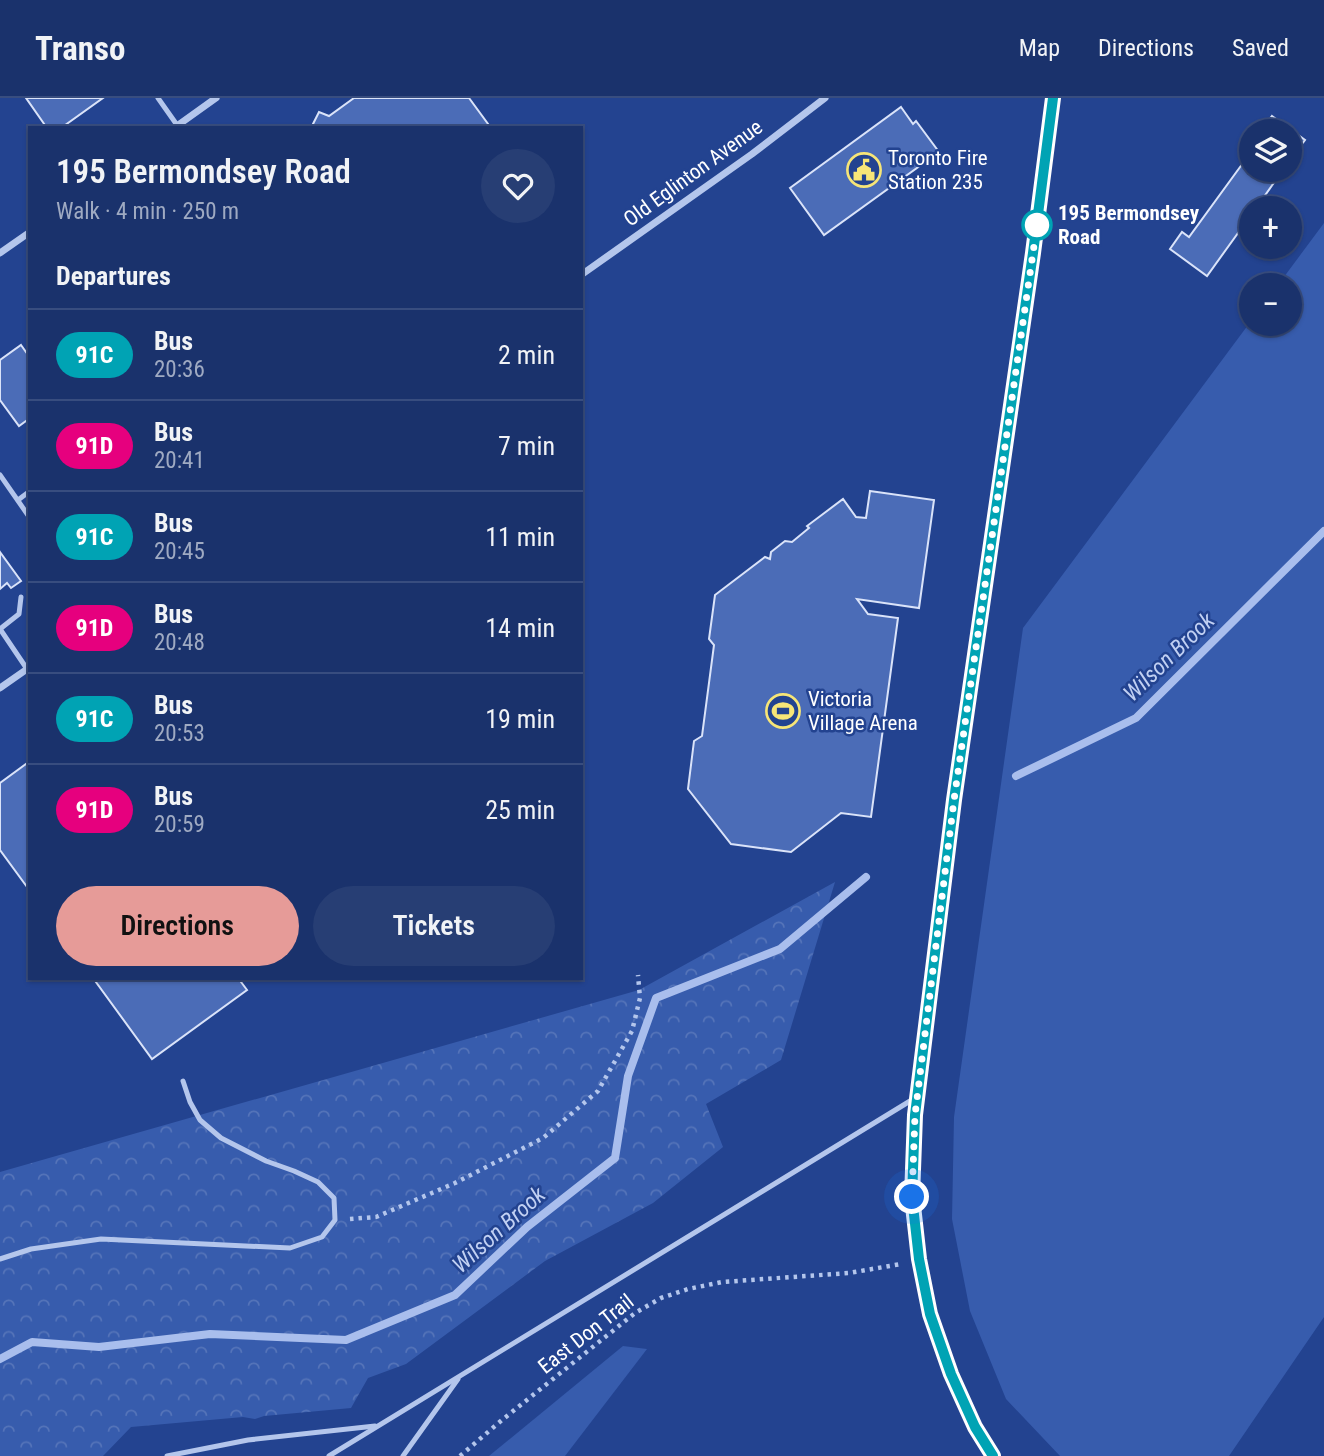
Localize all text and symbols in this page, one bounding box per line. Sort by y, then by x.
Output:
text: Transo [35,29,125,68]
text: Map [1019,34,1060,62]
text: Directions [1098,34,1194,62]
text: Saved [1232,34,1289,62]
street label: Old Eglinton Avenue [619,115,767,231]
map controls [1239,119,1302,336]
button: layers [1239,119,1302,182]
place label: Toronto Fire Station 235 [888,146,988,194]
button: heart [481,149,555,223]
public building icon: Toronto Fire Station 235 [845,151,883,189]
text: 195 Bermondsey Road [56,152,351,191]
button: + [1239,196,1302,259]
text: Walk · 4 min · 250 m [56,198,239,225]
place label: 195 Bermondsey Road [1058,201,1200,249]
marker: 195 Bermondsey Road [1022,210,1052,240]
text: Departures [56,261,171,291]
button: − [1239,273,1302,336]
text: Bus [154,326,193,356]
text: 2 min [498,340,555,370]
text: 91C [76,341,113,369]
text: 20:36 [154,356,205,383]
text: Bus [154,417,193,447]
text: 7 min [498,431,555,461]
text: 91D [76,432,113,460]
text: 20:41 [154,447,205,474]
text: Bus [154,508,193,538]
text: 11 min [485,522,555,552]
text: 91C [76,523,113,551]
text: 20:45 [154,538,205,565]
text: Bus [154,599,193,629]
water label: Wilson Brook [1118,606,1221,707]
text: 14 min [485,613,555,643]
text: 91D [76,614,113,642]
text: 20:48 [154,629,205,656]
place label: Victoria Village Arena [808,687,918,735]
text: Bus [154,690,193,720]
sports icon: Victoria Village Arena [764,692,802,730]
text: 19 min [485,704,555,734]
text: 91C [76,705,113,733]
text: 20:53 [154,720,205,747]
text: Bus [154,781,193,811]
text: 25 min [485,795,555,825]
text: 91D [76,796,113,824]
text: 20:59 [154,811,205,838]
button: Directions [56,886,299,966]
button: Tickets [313,886,555,966]
your location [894,1179,929,1214]
water label: Wilson Brook [447,1181,552,1279]
street label: East Don Trail [534,1289,638,1379]

